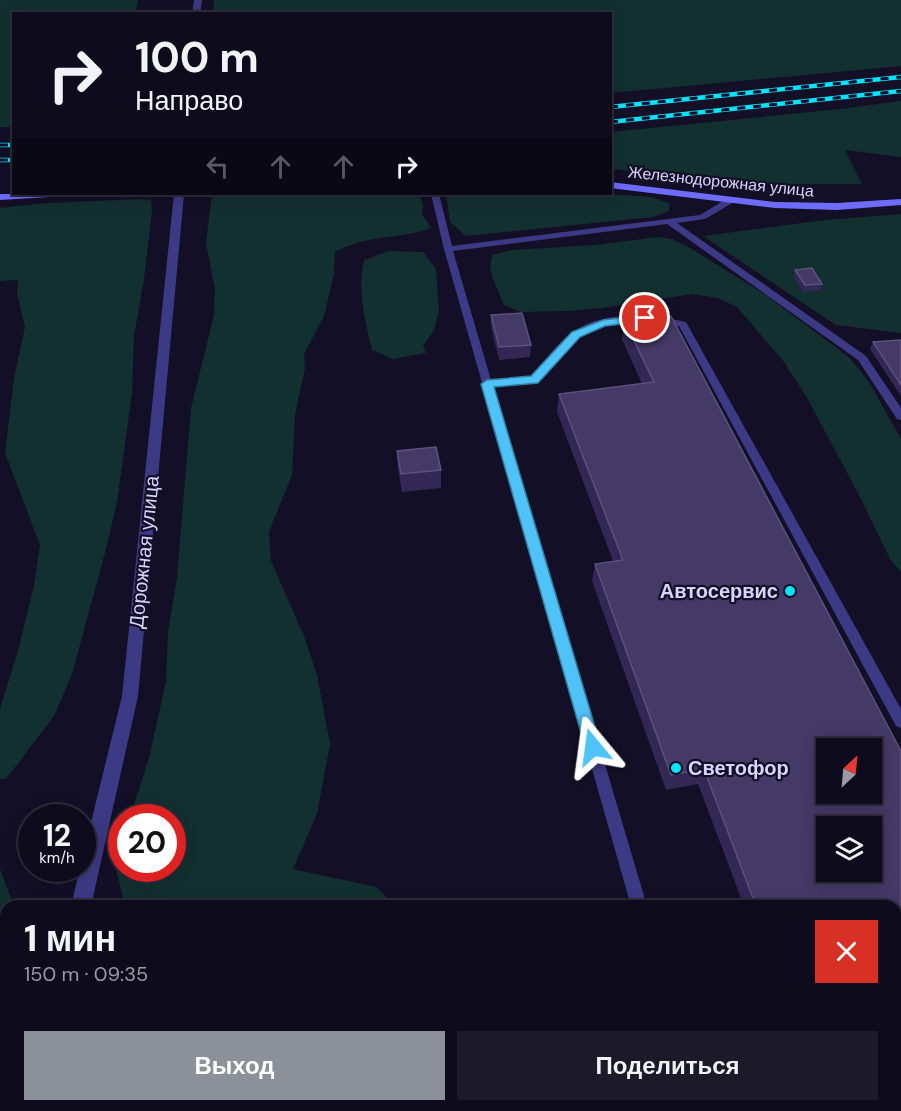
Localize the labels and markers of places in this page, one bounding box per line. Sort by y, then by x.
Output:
pin [619,292,670,343]
place label: Автосервис [660,578,778,604]
marker: Автосервис [783,584,797,598]
place label: Светофор [688,755,789,781]
marker: Светофор [669,761,683,775]

